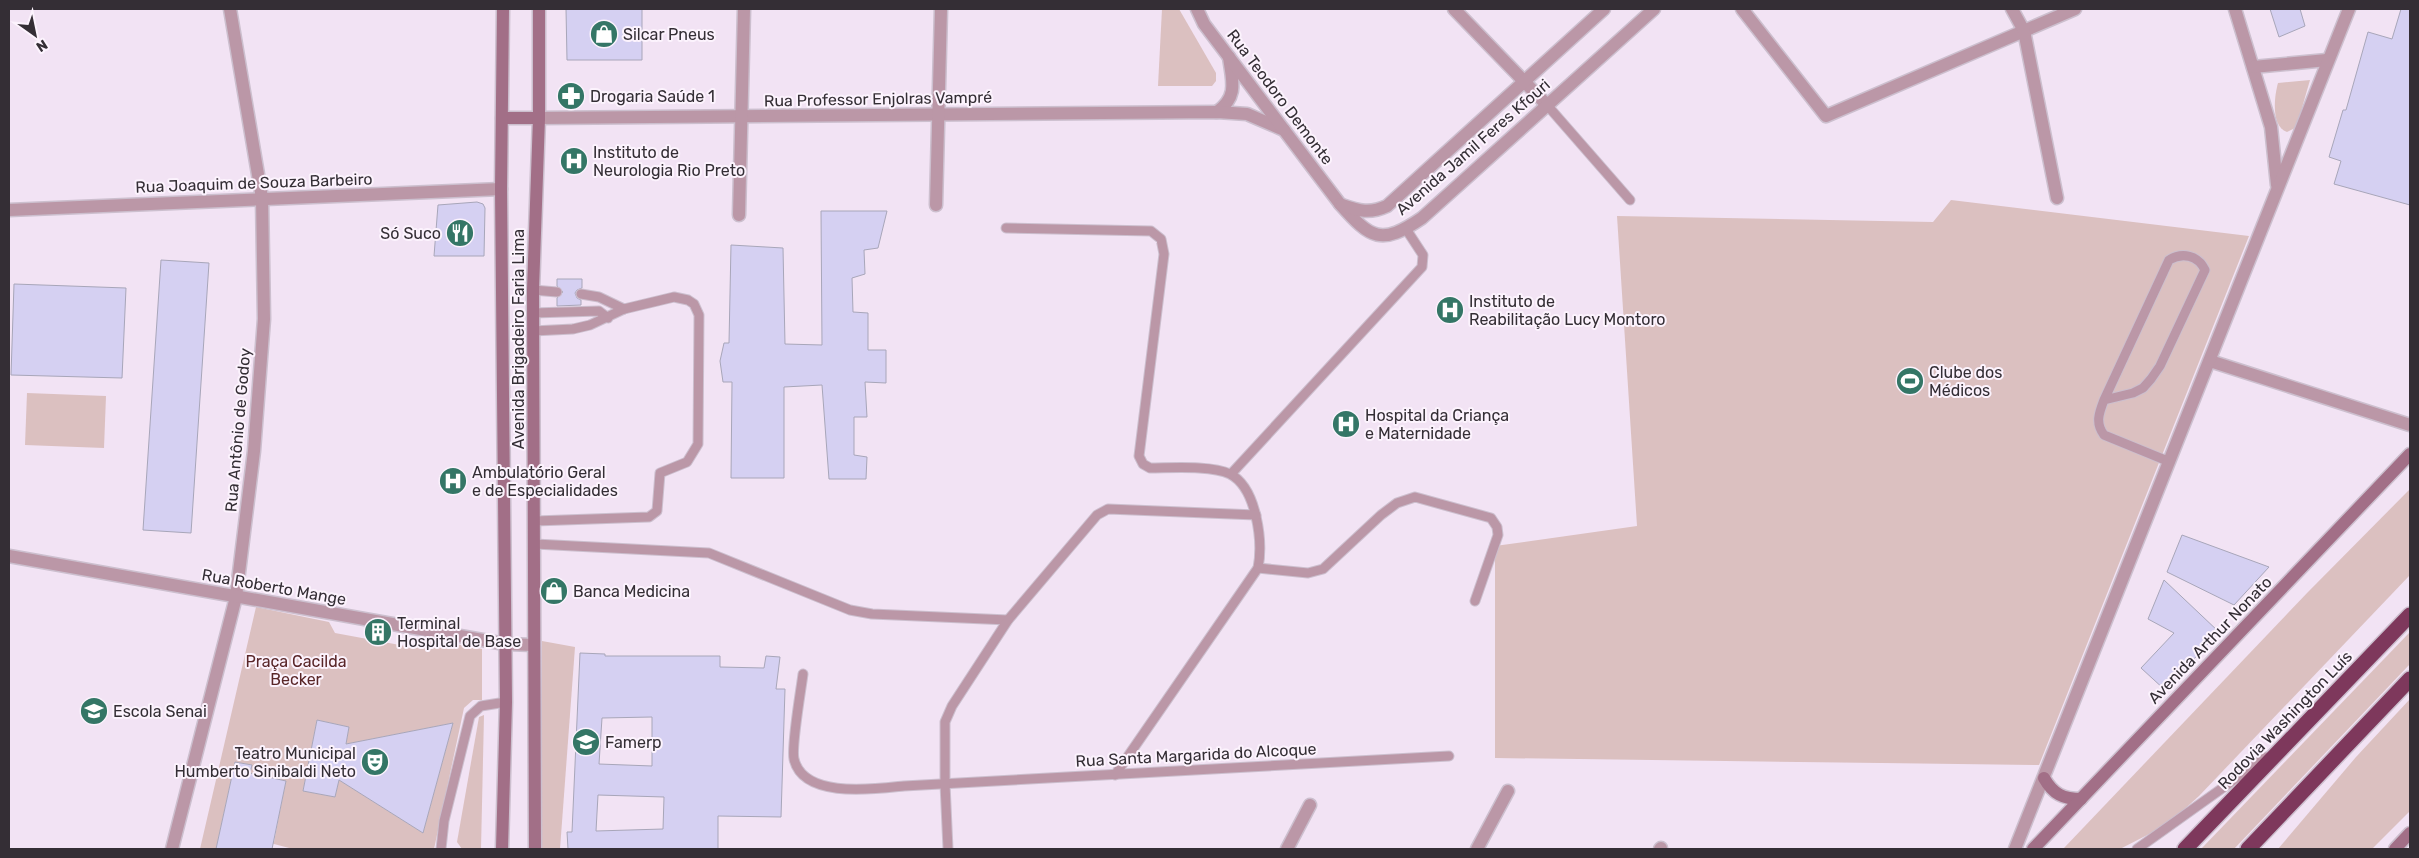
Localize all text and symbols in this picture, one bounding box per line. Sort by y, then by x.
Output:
north arrow [10,10,60,60]
shop icon: Silcar Pneus [589,19,619,49]
place label: Silcar Pneus [623,25,715,44]
street label: Rua Teodoro Demonte [1223,26,1337,168]
text: N [33,36,51,55]
street label: Avenida Jamil Feres Kfouri [1392,75,1554,219]
pharmacy icon: Drogaria Saúde 1 [556,81,586,111]
place label: Drogaria Saúde 1 [590,87,715,106]
street label: Rua Professor Enjolras Vampré [764,88,992,110]
place label: Instituto de Neurologia Rio Preto [593,143,745,180]
hospital icon: Instituto de Neurologia Rio Preto [559,146,589,176]
street label: Rua Joaquim de Souza Barbeiro [135,169,373,197]
restaurant icon: Só Suco [445,218,475,248]
place label: Só Suco [380,224,441,243]
street label: Avenida Brigadeiro Faria Lima [509,229,528,449]
place label: Instituto de Reabilitação Lucy Montoro [1469,292,1666,329]
hospital icon: Instituto de Reabilitação Lucy Montoro [1435,295,1465,325]
street label: Rua Antônio de Godoy [221,347,255,513]
place label: Clube dos Médicos [1929,363,2002,400]
sports icon: Clube dos Médicos [1895,366,1925,396]
place label: Hospital da Criança e Maternidade [1365,406,1509,443]
hospital icon: Hospital da Criança e Maternidade [1331,409,1361,439]
place label: Ambulatório Geral e de Especialidades [472,463,618,500]
hospital icon: Ambulatório Geral e de Especialidades [438,466,468,496]
street label: Rua Roberto Mange [200,565,348,609]
street label: Avenida Arthur Nonato [2144,572,2276,708]
shop icon: Banca Medicina [539,576,569,606]
place label: Banca Medicina [573,582,690,601]
place label: Terminal Hospital de Base [397,614,521,651]
building icon: Terminal Hospital de Base [363,617,393,647]
street label: Rodovia Washington Luís [2214,647,2356,793]
park label: Praça Cacilda Becker [245,652,347,689]
school or university icon: Escola Senai [79,696,109,726]
place label: Escola Senai [113,702,207,721]
school or university icon: Famerp [571,727,601,757]
place label: Famerp [605,733,662,752]
street label: Rua Santa Margarida do Alcoque [1075,739,1317,771]
place label: Teatro Municipal Humberto Sinibaldi Neto [174,744,356,781]
theatre icon: Teatro Municipal Humberto Sinibaldi Neto [360,747,390,777]

